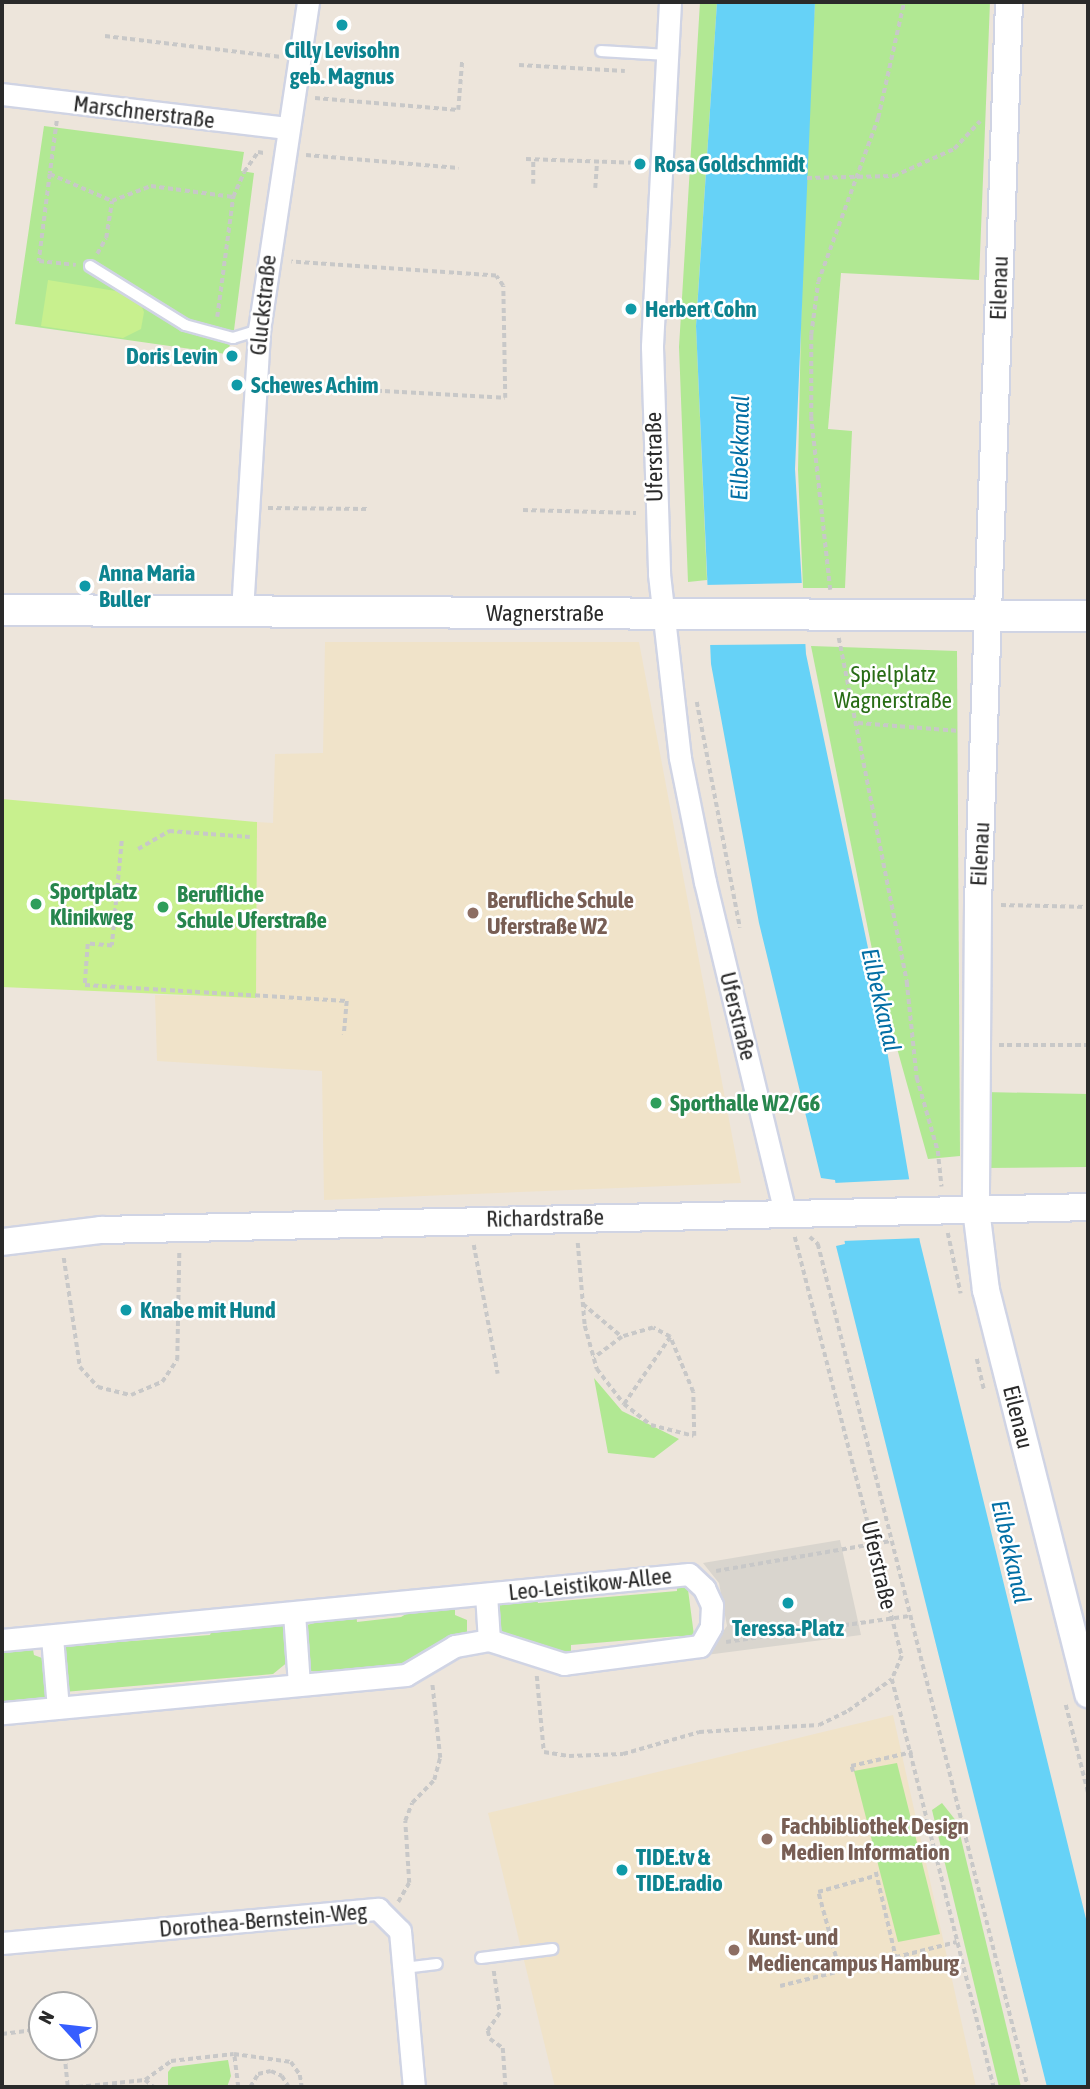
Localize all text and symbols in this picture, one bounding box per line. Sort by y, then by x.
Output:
marker: Cilly Levisohn geb. Magnus [334,17,350,33]
place label: Cilly Levisohn geb. Magnus [284,36,400,90]
street label: Marschnerstraße [72,90,216,134]
place label: Rosa Goldschmidt [654,150,805,178]
marker: Rosa Goldschmidt [632,156,648,172]
street label: Gluckstraße [244,253,282,357]
street label: Eilenau [984,255,1014,321]
place label: Herbert Cohn [645,295,757,323]
marker: Herbert Cohn [623,301,639,317]
place label: Doris Levin [126,342,218,370]
marker: Doris Levin [224,348,240,364]
place label: Schewes Achim [251,371,379,399]
marker: Schewes Achim [229,377,245,393]
water label: Eilbekkanal [725,395,755,501]
street label: Uferstraße [639,412,669,502]
place label: Anna Maria Buller [99,559,195,613]
marker: Anna Maria Buller [77,578,93,594]
street label: Wagnerstraße [486,599,604,627]
park label: Spielplatz Wagnerstraße [834,660,952,714]
street label: Eilenau [965,821,995,887]
place label: Sportplatz Klinikweg [50,877,137,931]
place label: Berufliche Schule Uferstraße [177,880,327,934]
place label: Berufliche Schule Uferstraße W2 [487,886,634,940]
marker: Sportplatz Klinikweg [28,896,44,912]
marker: Berufliche Schule Uferstraße [155,899,171,915]
marker: Berufliche Schule Uferstraße W2 [465,905,481,921]
water label: Eilbekkanal [855,945,907,1055]
street label: Uferstraße [714,969,762,1063]
place label: Sporthalle W2/G6 [670,1089,820,1117]
marker: Sporthalle W2/G6 [648,1095,664,1111]
street label: Richardstraße [486,1203,604,1233]
place label: Knabe mit Hund [140,1296,276,1324]
marker: Knabe mit Hund [118,1302,134,1318]
street label: Eilenau [997,1382,1039,1452]
water label: Eilbekkanal [985,1497,1037,1607]
street label: Uferstraße [855,1518,903,1612]
street label: Leo-Leistikow-Allee [507,1562,673,1606]
marker: Teressa-Platz [780,1595,796,1611]
place label: Teressa-Platz [732,1614,844,1642]
place label: Fachbibliothek Design Medien Information [781,1812,969,1866]
marker: Fachbibliothek Design Medien Information [759,1831,775,1847]
place label: TIDE.tv & TIDE.radio [636,1843,723,1897]
marker: TIDE.tv & TIDE.radio [614,1862,630,1878]
street label: Dorothea-Bernstein-Weg [158,1897,368,1943]
place label: Kunst- und Mediencampus Hamburg [748,1923,959,1977]
marker: Kunst- und Mediencampus Hamburg [726,1942,742,1958]
north arrow [28,1991,98,2061]
text: N [34,2007,58,2027]

